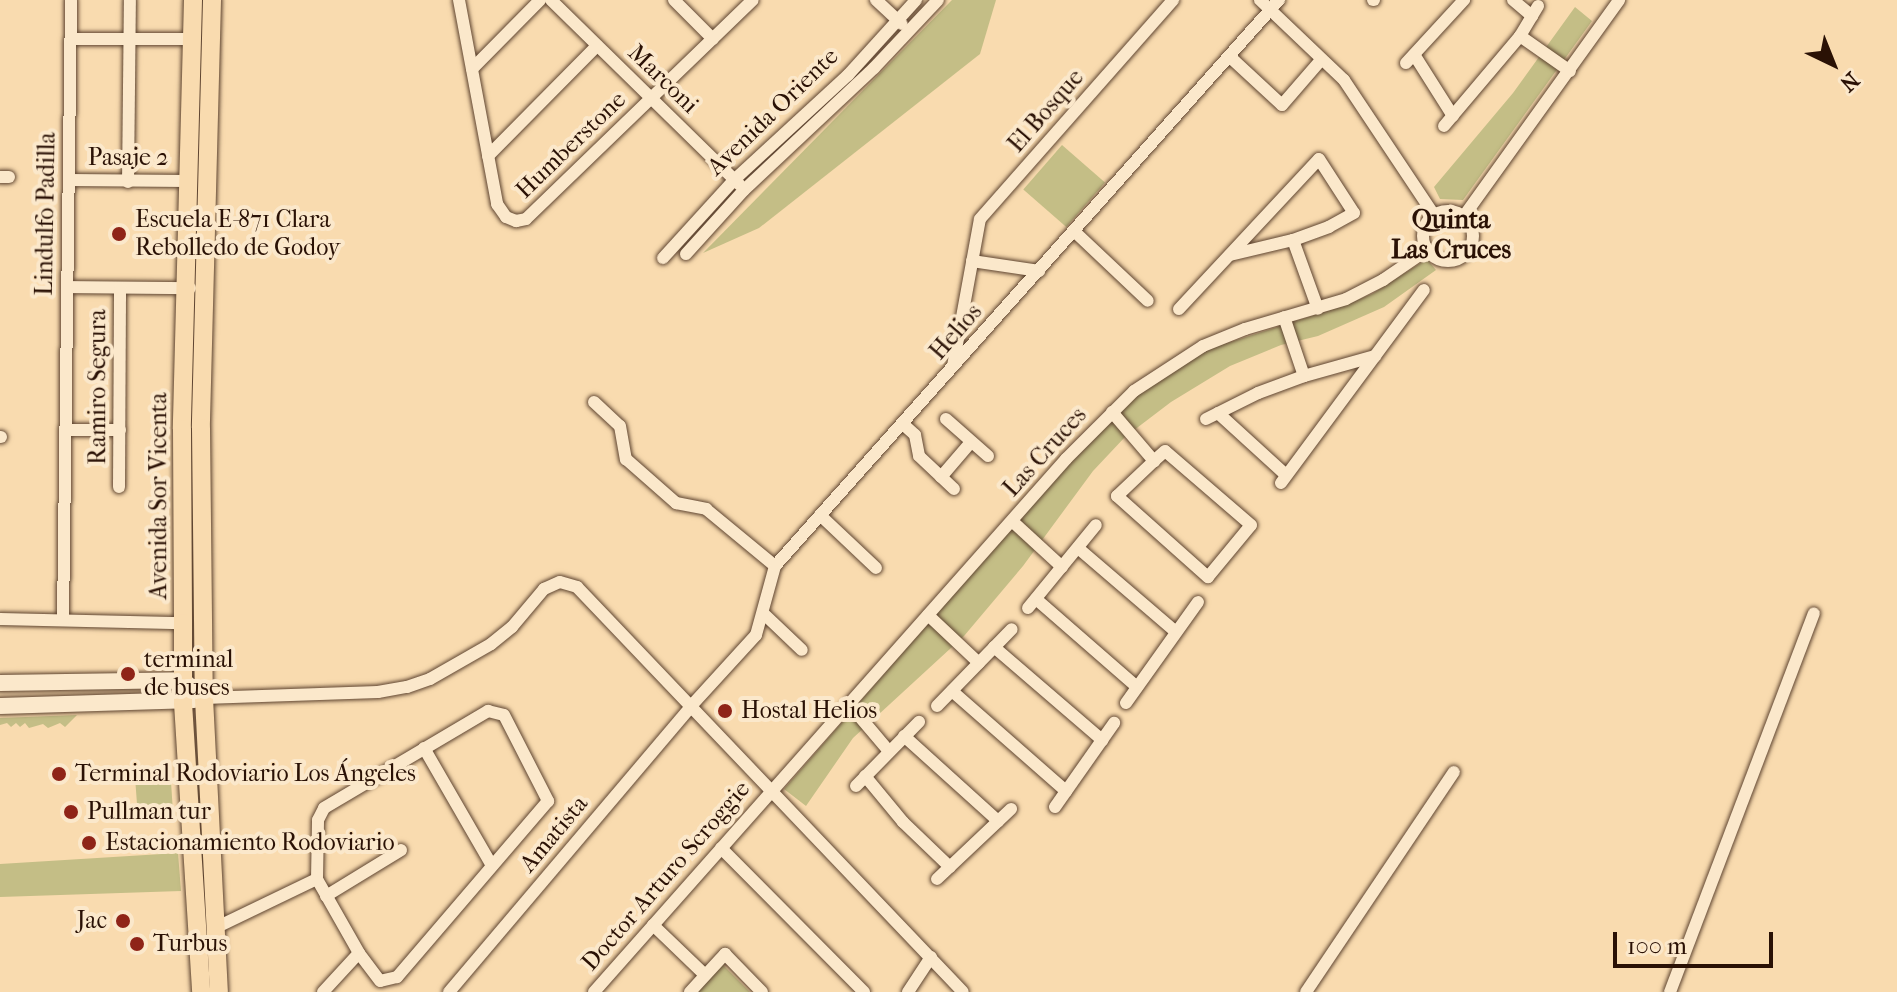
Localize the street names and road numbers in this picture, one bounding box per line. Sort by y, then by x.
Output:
street label: Marconi [622,38,704,120]
street label: Avenida Oriente [702,42,844,182]
street label: El Bosque [1002,63,1090,159]
street label: Humberstone [510,85,632,205]
street label: Lindulfo Padilla [30,132,62,296]
street label: Pasaje 2 [88,144,168,172]
street label: Helios [924,298,988,366]
street label: Ramiro Segura [84,309,112,465]
street label: Avenida Sor Vicenta [145,393,173,599]
street label: Las Cruces [997,401,1093,503]
street label: Doctor Arturo Scroggie [576,775,756,977]
street label: Amatista [514,790,594,878]

